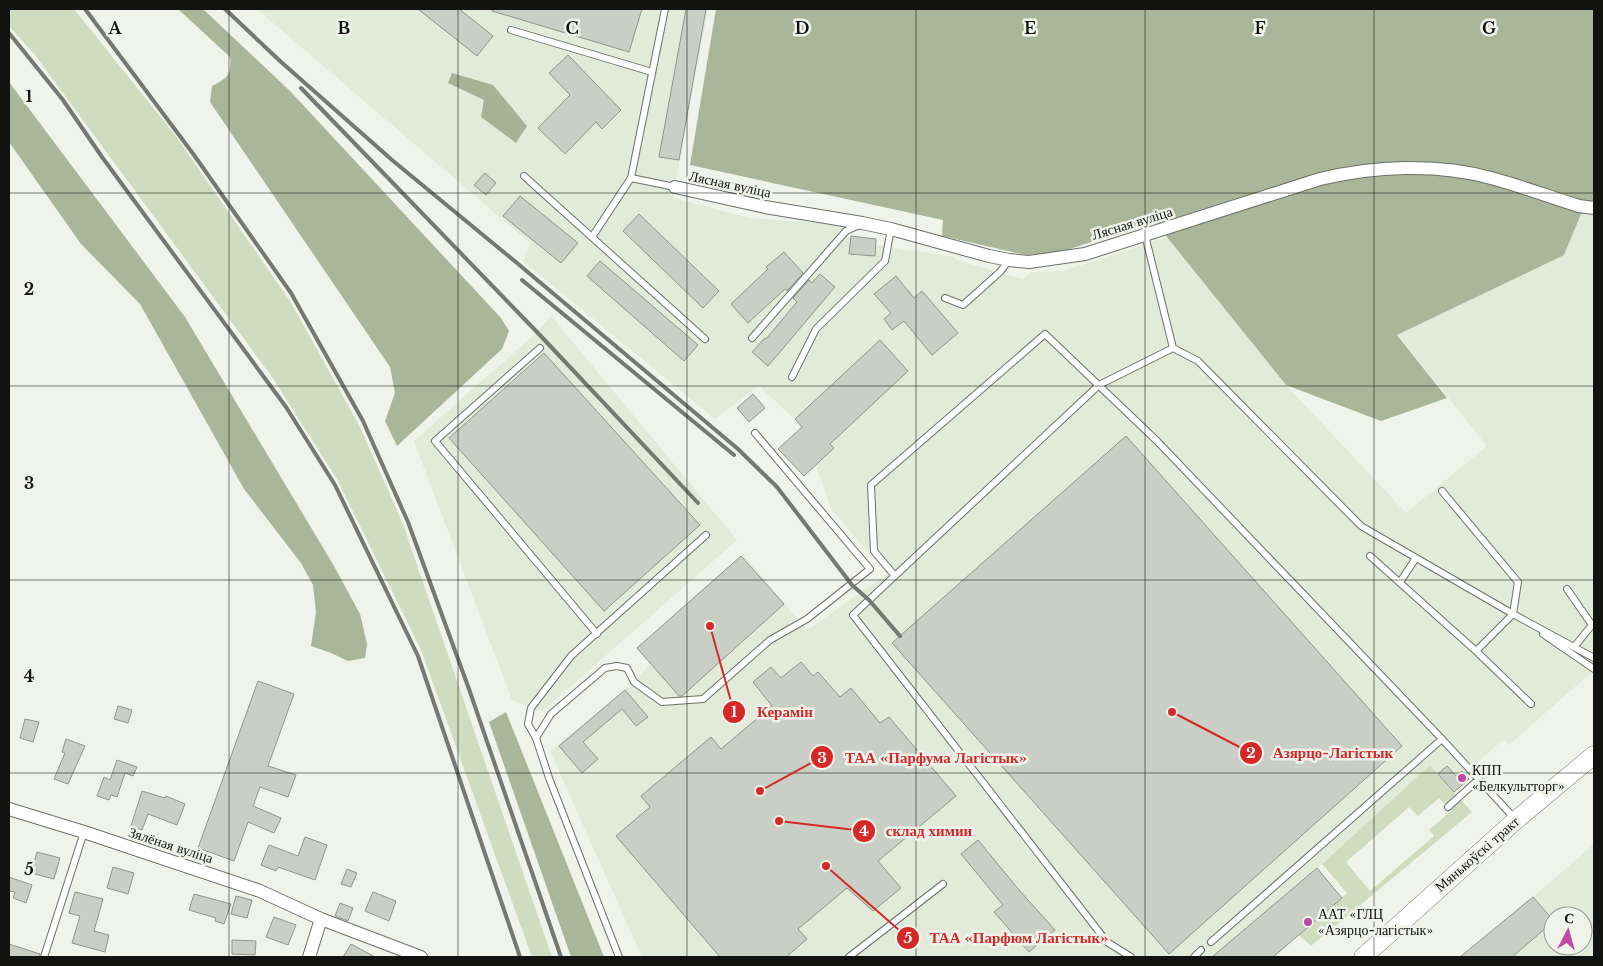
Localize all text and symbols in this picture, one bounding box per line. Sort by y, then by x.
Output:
text: A [108,18,123,38]
text: B [338,18,351,38]
text: C [565,18,579,38]
text: D [795,18,809,38]
text: E [1024,18,1036,38]
text: F [1254,18,1266,38]
text: G [1482,18,1496,38]
text: 1 [26,86,33,106]
street label: Лясная вуліца [687,167,773,202]
street label: Лясная вуліца [1089,202,1175,244]
text: 2 [24,279,34,299]
text: 3 [24,473,34,493]
text: 4 [24,666,34,686]
callout: Керамін [722,697,822,727]
text: 1 [731,702,738,721]
text: Керамін [757,702,813,721]
callout: Азярцо-Лагістык [1238,738,1403,768]
callout: ТАА «Парфума Лагістык» [810,742,1037,772]
text: 2 [1246,743,1256,762]
text: Азярцо-Лагістык [1273,743,1394,762]
text: 3 [817,748,827,767]
text: ТАА «Парфума Лагістык» [845,748,1027,767]
place label: КПП «Белкультторг» [1472,761,1565,795]
marker: КПП «Белкультторг» [1456,772,1468,784]
street label: Мянькоўскі тракт [1431,812,1523,896]
callout: склад химии [851,816,982,846]
text: 4 [859,821,869,840]
text: склад химии [886,821,973,840]
street label: Зялёная вуліца [126,823,216,867]
text: 5 [24,859,34,879]
place label: ААТ «ГЛЦ «Азярцо-лагістык» [1318,905,1433,939]
north arrow [1543,906,1593,956]
text: С [1563,909,1575,928]
marker: ААТ «ГЛЦ «Азярцо-лагістык» [1302,916,1314,928]
callout: ТАА «Парфюм Лагістык» [895,923,1119,953]
text: 5 [904,928,913,947]
text: ТАА «Парфюм Лагістык» [930,928,1108,947]

